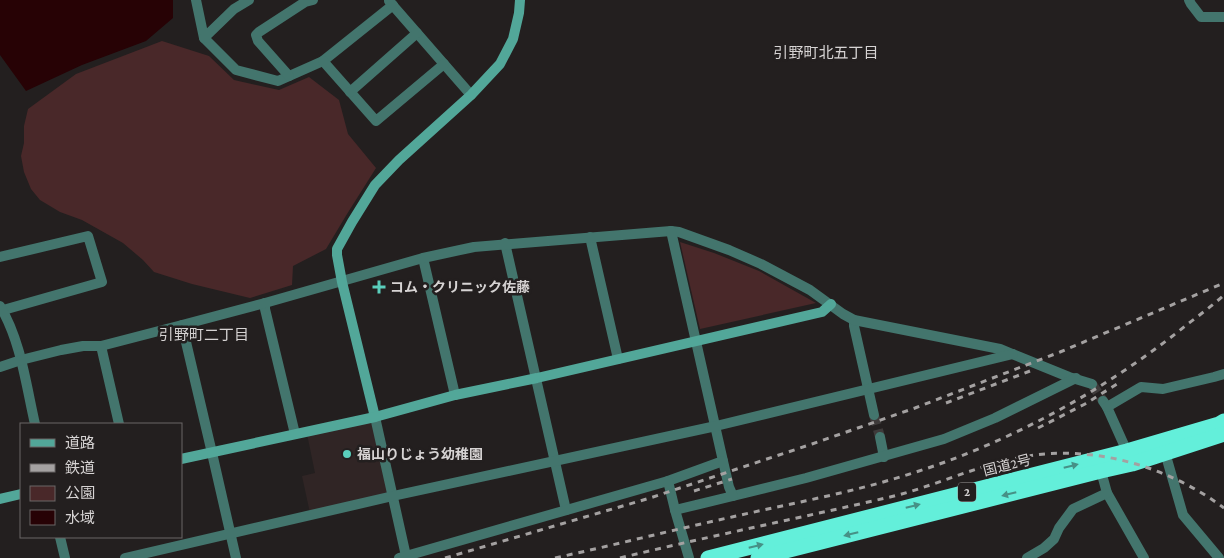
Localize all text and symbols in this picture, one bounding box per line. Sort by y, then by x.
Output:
district label: 引野町北五丁目 [773,44,879,61]
place label: コム・クリニック佐藤 [390,279,530,295]
marker: コム・クリニック佐藤 [372,280,386,294]
district label: 引野町二丁目 [159,327,249,343]
legend [20,423,182,538]
text: 道路 [65,435,95,451]
place label: 福山りじょう幼稚園 [357,446,483,462]
marker: 福山りじょう幼稚園 [341,448,353,460]
street label: 国道2号 [981,451,1033,479]
text: 鉄道 [65,460,95,476]
one-way arrow [1063,462,1078,470]
road number: 2 [958,482,976,502]
text: 公園 [65,485,95,501]
one-way arrow [1001,491,1016,499]
one-way arrow [906,502,921,510]
text: 水域 [65,510,95,526]
one-way arrow [844,531,859,539]
one-way arrow [748,542,763,550]

